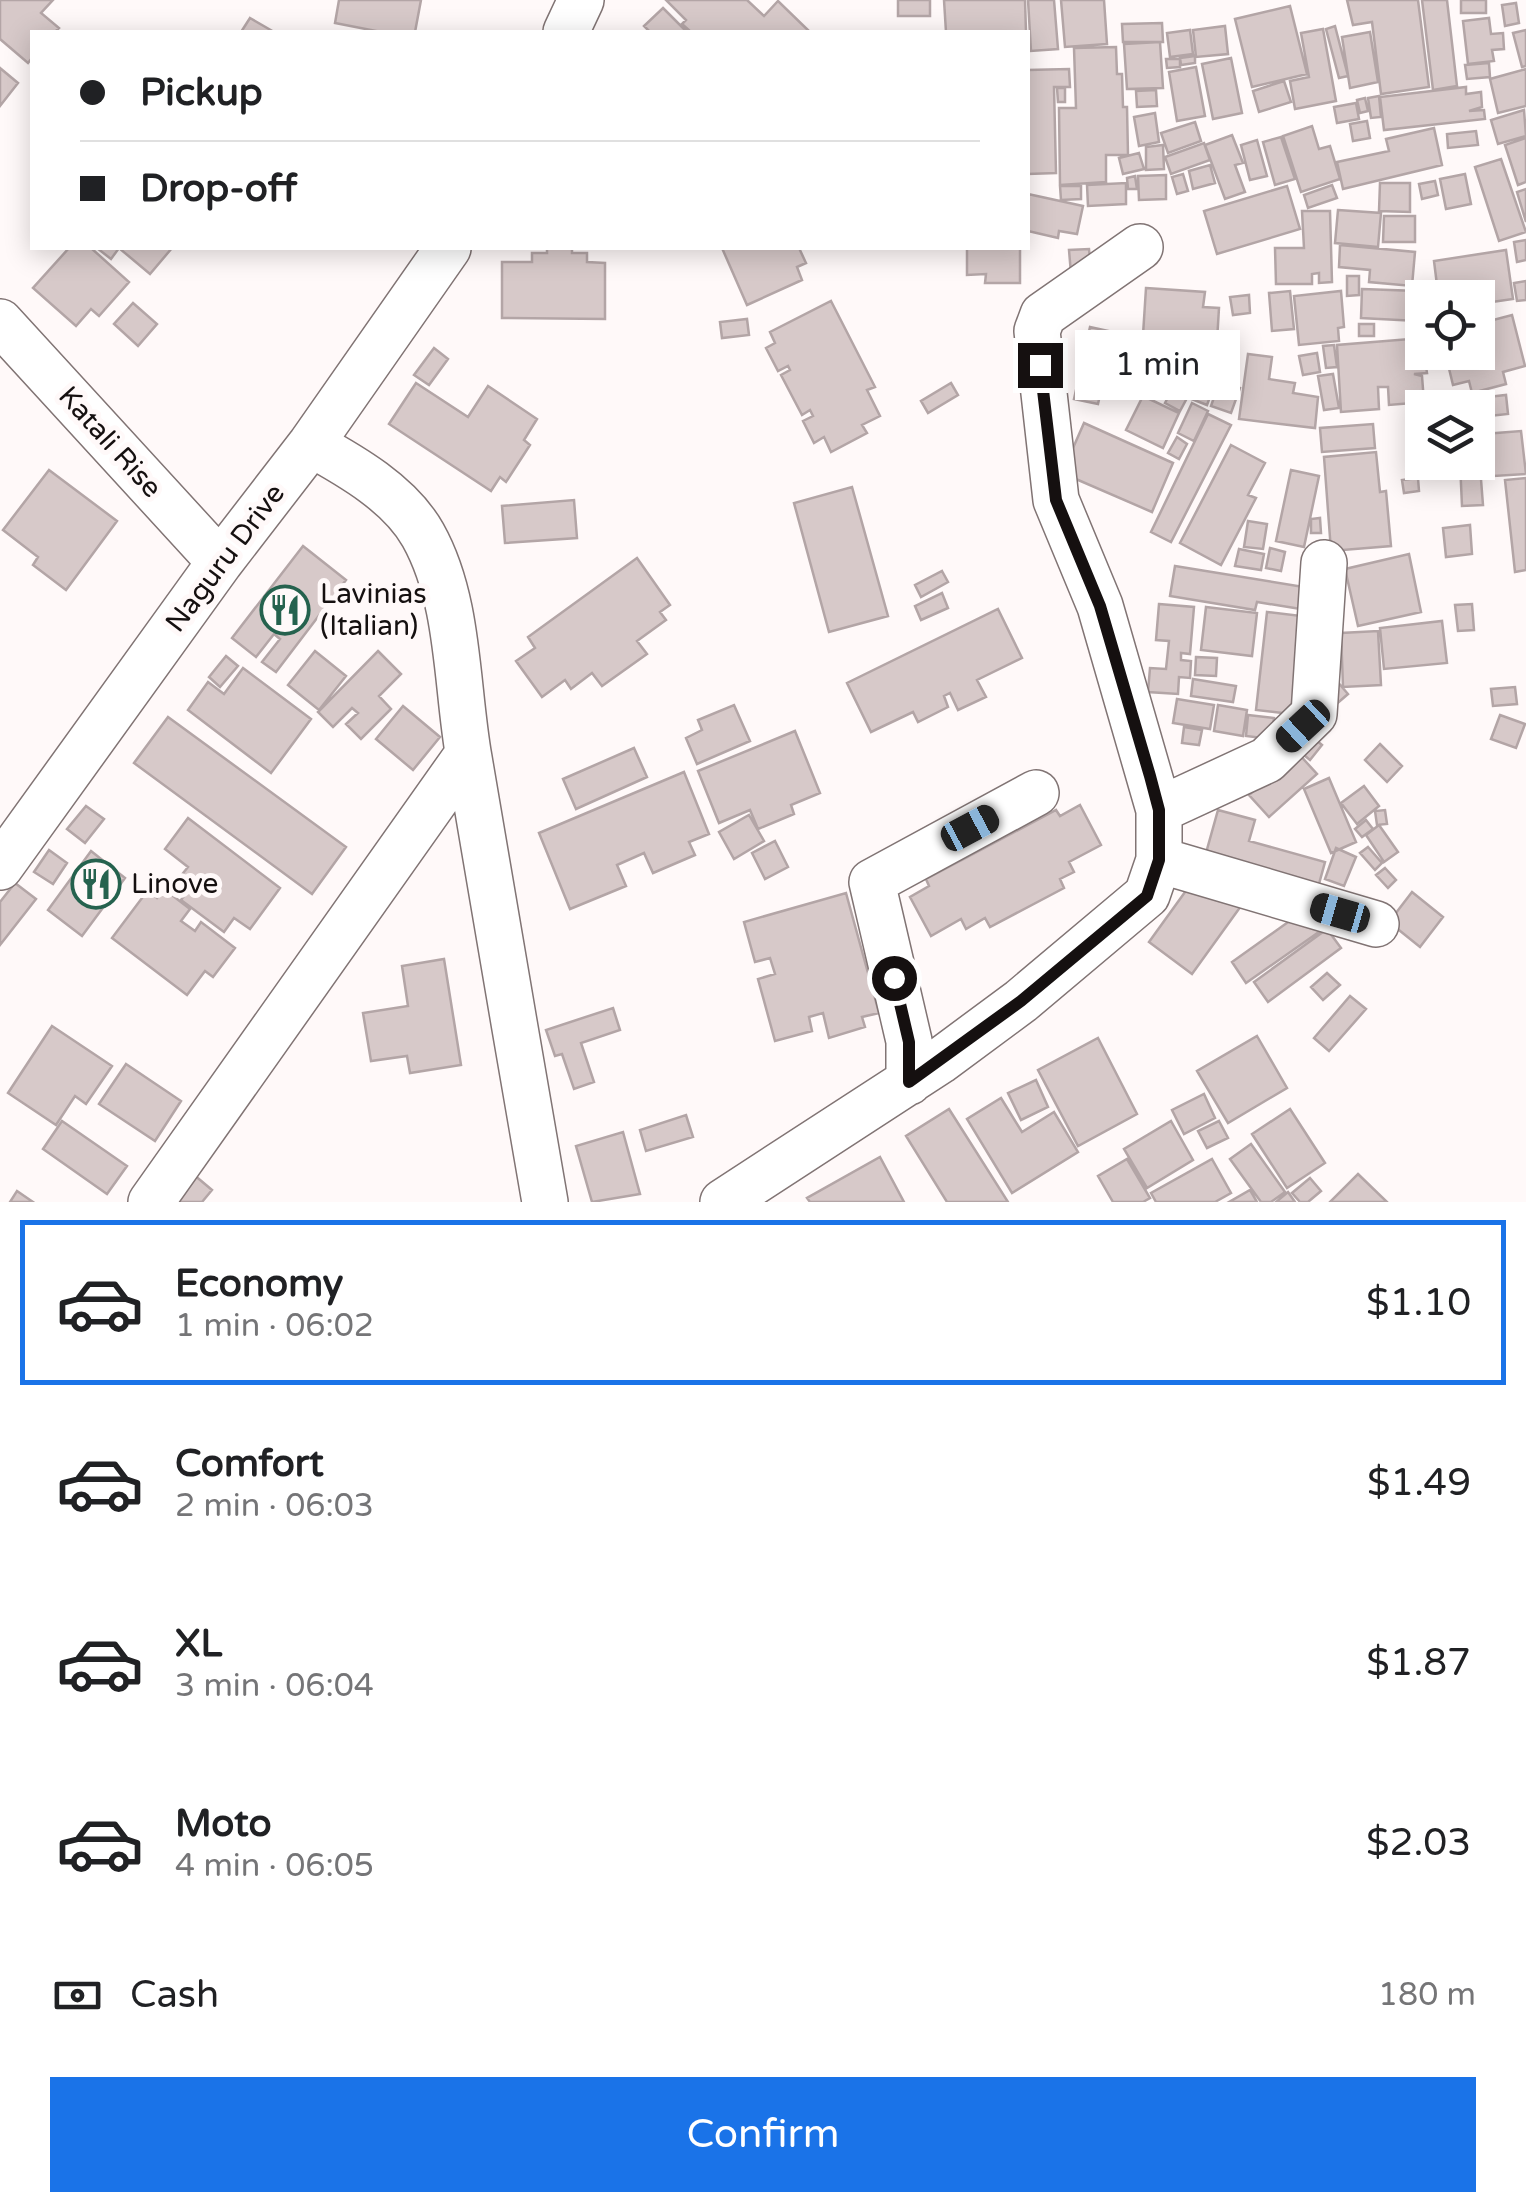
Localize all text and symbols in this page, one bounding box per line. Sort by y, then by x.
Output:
text: Pickup [140,70,263,116]
text: Drop-off [140,166,297,212]
map controls [1405,280,1495,480]
button: locate [1405,280,1495,370]
callout: 1 min [1075,330,1240,400]
route end [1018,343,1063,388]
text: 1 min [1115,346,1200,384]
street label: Katali Rise [51,379,169,505]
button: layers [1405,390,1495,480]
street label: Naguru Drive [158,477,292,639]
place label: Lavinias (Italian) [320,577,427,643]
restaurant icon: Lavinias (Italian) [259,584,311,636]
car [1271,695,1335,757]
car [936,801,1004,855]
restaurant icon: Linove [70,858,122,910]
place label: Linove [131,867,218,901]
car [1307,890,1373,936]
route start [872,956,917,1001]
icon: car [55,1258,145,1348]
text: Economy [175,1261,343,1307]
text: $1.10 [1366,1280,1471,1326]
text: 1 min · 06:02 [175,1307,374,1345]
icon: car [55,1438,145,1528]
text: Comfort [175,1441,324,1487]
text: $1.49 [1367,1460,1471,1506]
text: 2 min · 06:03 [175,1487,374,1525]
icon: car [55,1618,145,1708]
text: XL [175,1621,222,1667]
text: $1.87 [1366,1640,1471,1686]
text: 3 min · 06:04 [175,1667,374,1705]
icon: car [55,1798,145,1888]
text: Moto [175,1801,271,1847]
text: $2.03 [1366,1820,1471,1866]
text: 4 min · 06:05 [175,1847,374,1885]
icon: cash [50,1968,105,2023]
text: Cash [130,1972,219,2018]
text: 180 m [1378,1976,1476,2014]
button: Confirm [50,2077,1476,2192]

